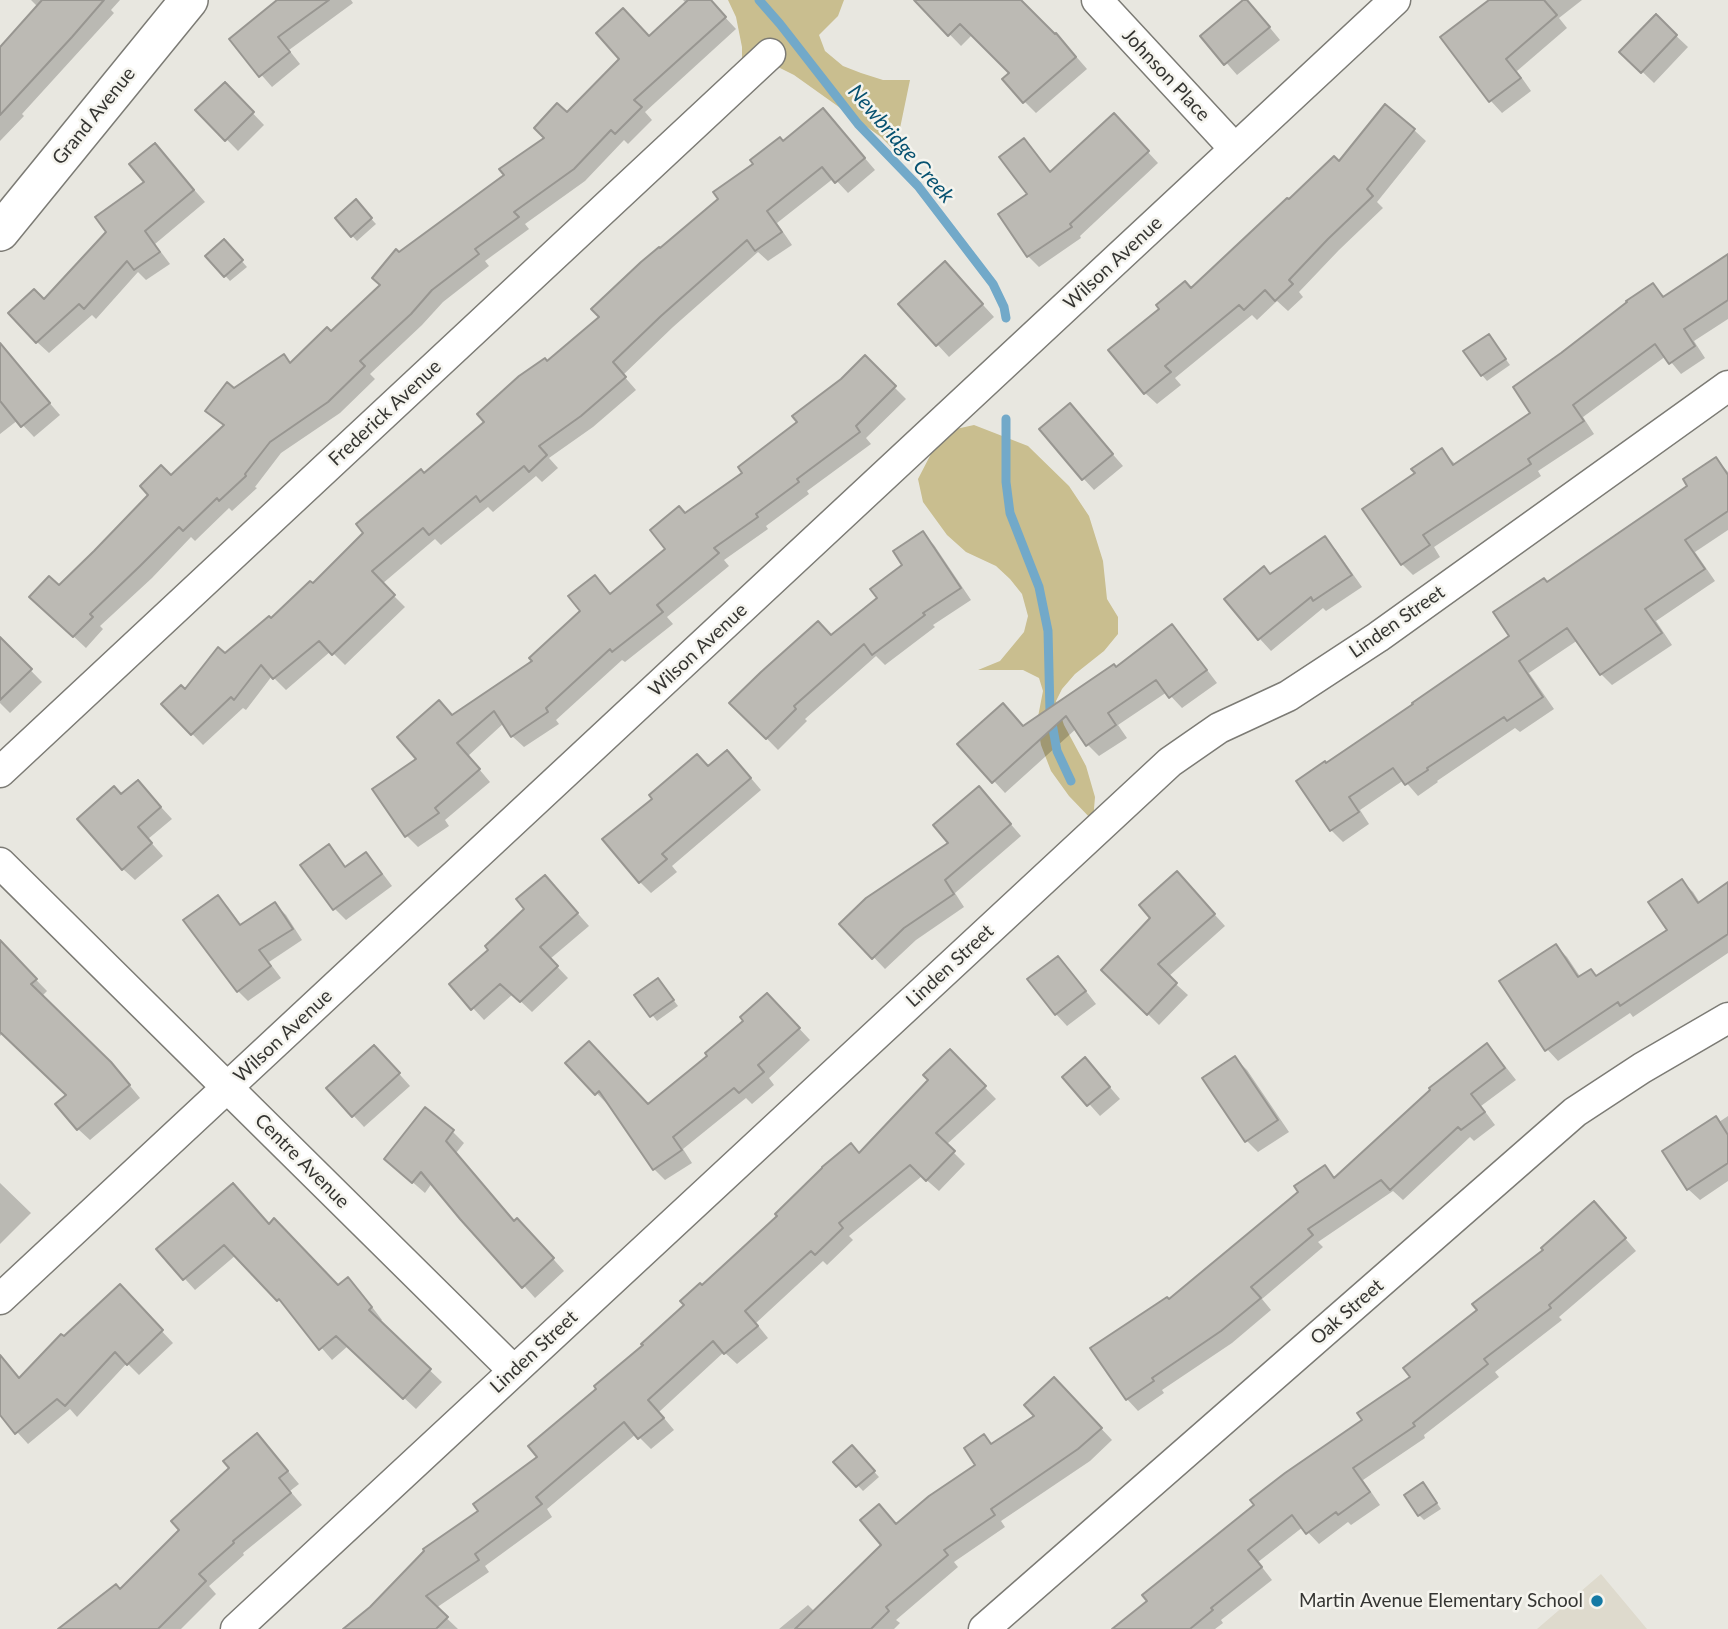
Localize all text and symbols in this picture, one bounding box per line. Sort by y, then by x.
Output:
street label: Johnson Place [1117,24,1215,126]
street label: Grand Avenue [48,63,140,169]
water label: Newbridge Creek [843,80,959,208]
street label: Wilson Avenue [1059,212,1167,314]
street label: Frederick Avenue [324,355,446,471]
street label: Linden Street [1345,581,1449,663]
street label: Wilson Avenue [644,599,752,701]
street label: Linden Street [902,920,998,1012]
street label: Wilson Avenue [229,985,337,1087]
street label: Centre Avenue [250,1109,354,1213]
street label: Oak Street [1306,1274,1388,1350]
street label: Linden Street [486,1306,582,1398]
place label: Martin Avenue Elementary School [1299,1590,1583,1612]
marker: Martin Avenue Elementary School [1589,1593,1605,1609]

